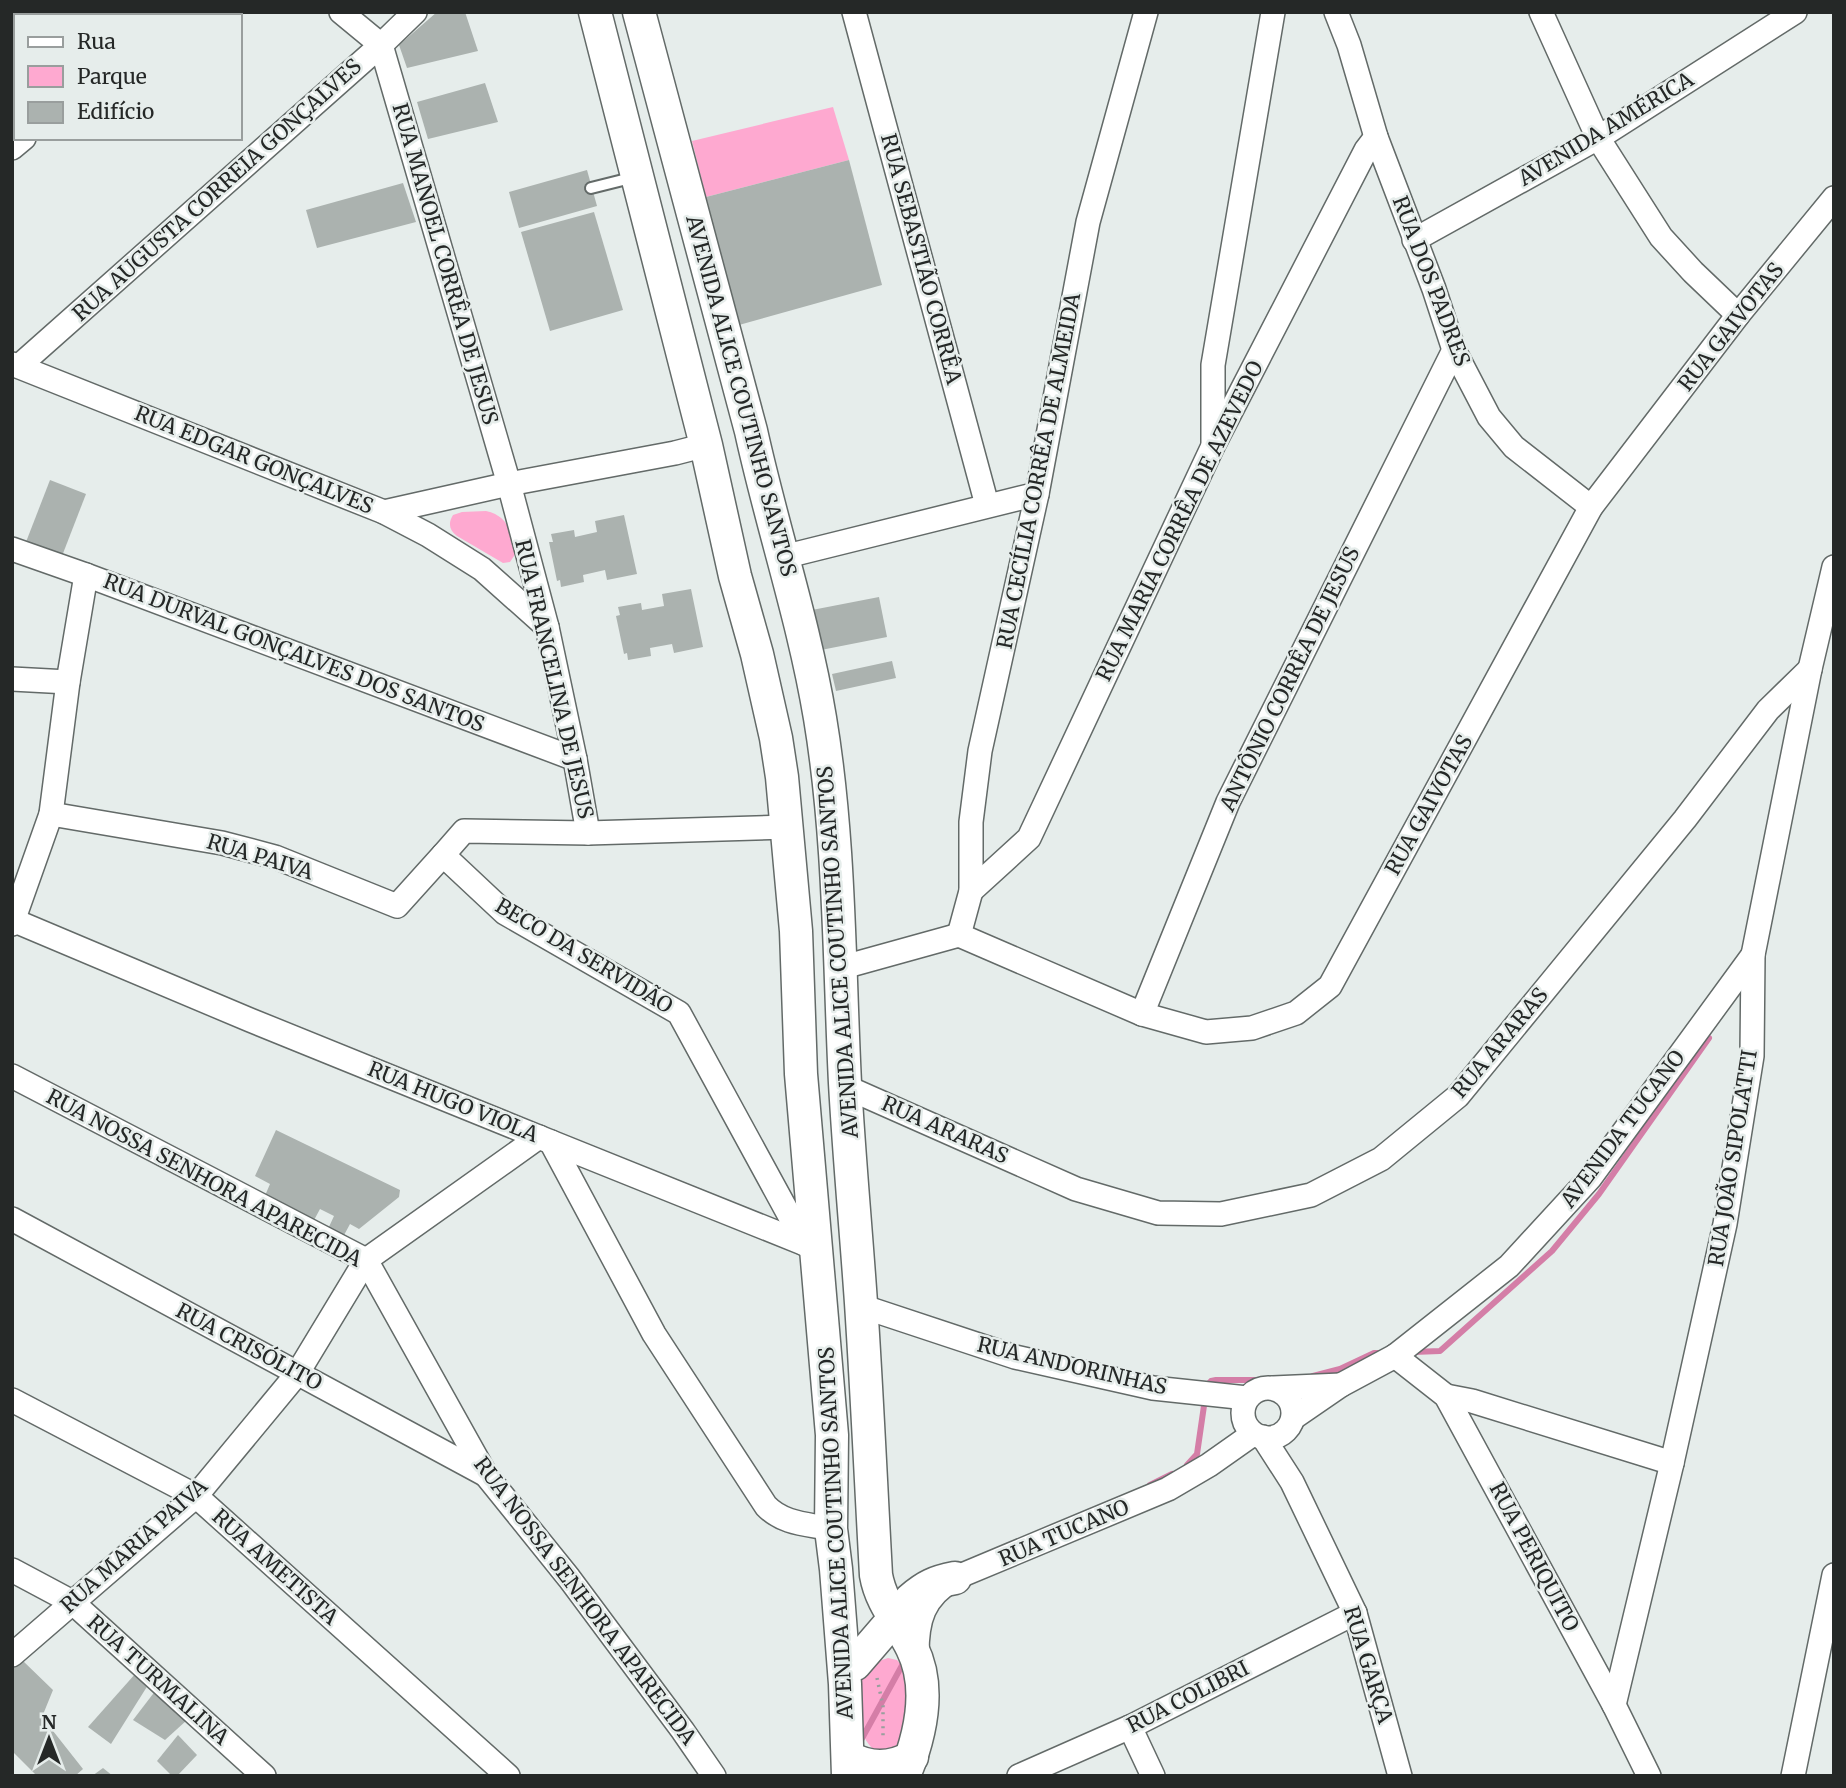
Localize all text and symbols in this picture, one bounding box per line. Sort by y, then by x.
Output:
legend [14,14,242,140]
text: Rua [77,28,116,55]
street label: RUA AUGUSTA CORREIA GONÇALVES [67,53,367,327]
text: Parque [77,63,147,90]
street label: AVENIDA AMÉRICA [1512,65,1698,192]
text: Edifício [77,98,154,125]
street label: RUA MANOEL CORRÊA DE JESUS [387,100,504,428]
street label: RUA SEBASTIÃO CORRÊA [875,131,968,387]
street label: RUA DOS PADRES [1387,192,1476,370]
street label: AVENIDA ALICE COUTINHO SANTOS [680,211,803,579]
street label: RUA GAIVOTAS [1672,257,1789,397]
street label: RUA CECÍLIA CORRÊA DE ALMEIDA [990,290,1086,651]
street label: RUA MARIA CORRÊA DE AZEVEDO [1090,356,1269,685]
street label: RUA EDGAR GONÇALVES [131,399,378,520]
street label: RUA FRANCELINA DE JESUS [509,537,600,821]
street label: ANTÔNIO CORRÊA DE JESUS [1213,542,1365,816]
street label: RUA DURVAL GONÇALVES DOS SANTOS [100,567,488,738]
street label: RUA GAIVOTAS [1379,730,1478,880]
street label: AVENIDA ALICE COUTINHO SANTOS [811,765,864,1140]
street label: RUA PAIVA [204,828,317,886]
street label: BECO DA SERVIDÃO [491,892,678,1019]
street label: RUA ARARAS [1446,982,1554,1103]
street label: AVENIDA TUCANO [1554,1045,1691,1214]
street label: RUA JOÃO SIPOLATTI [1702,1048,1763,1268]
street label: RUA HUGO VIOLA [364,1055,543,1148]
street label: RUA NOSSA SENHORA APARECIDA [42,1083,367,1273]
street label: RUA ARARAS [878,1090,1013,1170]
street label: RUA CRISÓLITO [171,1297,327,1396]
street label: RUA ANDORINHAS [975,1331,1170,1400]
street label: AVENIDA ALICE COUTINHO SANTOS [812,1346,859,1721]
street label: RUA NOSSA SENHORA APARECIDA [468,1451,703,1750]
street label: RUA MARIA PAIVA [55,1472,213,1619]
street label: RUA PERIQUITO [1484,1477,1585,1636]
street label: RUA TUCANO [994,1493,1133,1572]
street label: RUA AMETISTA [207,1503,344,1630]
street label: RUA GARÇA [1338,1603,1399,1727]
street label: RUA TURMALINA [82,1609,235,1751]
street label: RUA COLIBRI [1122,1654,1253,1739]
north arrow [14,1704,84,1774]
text: N [41,1710,57,1734]

